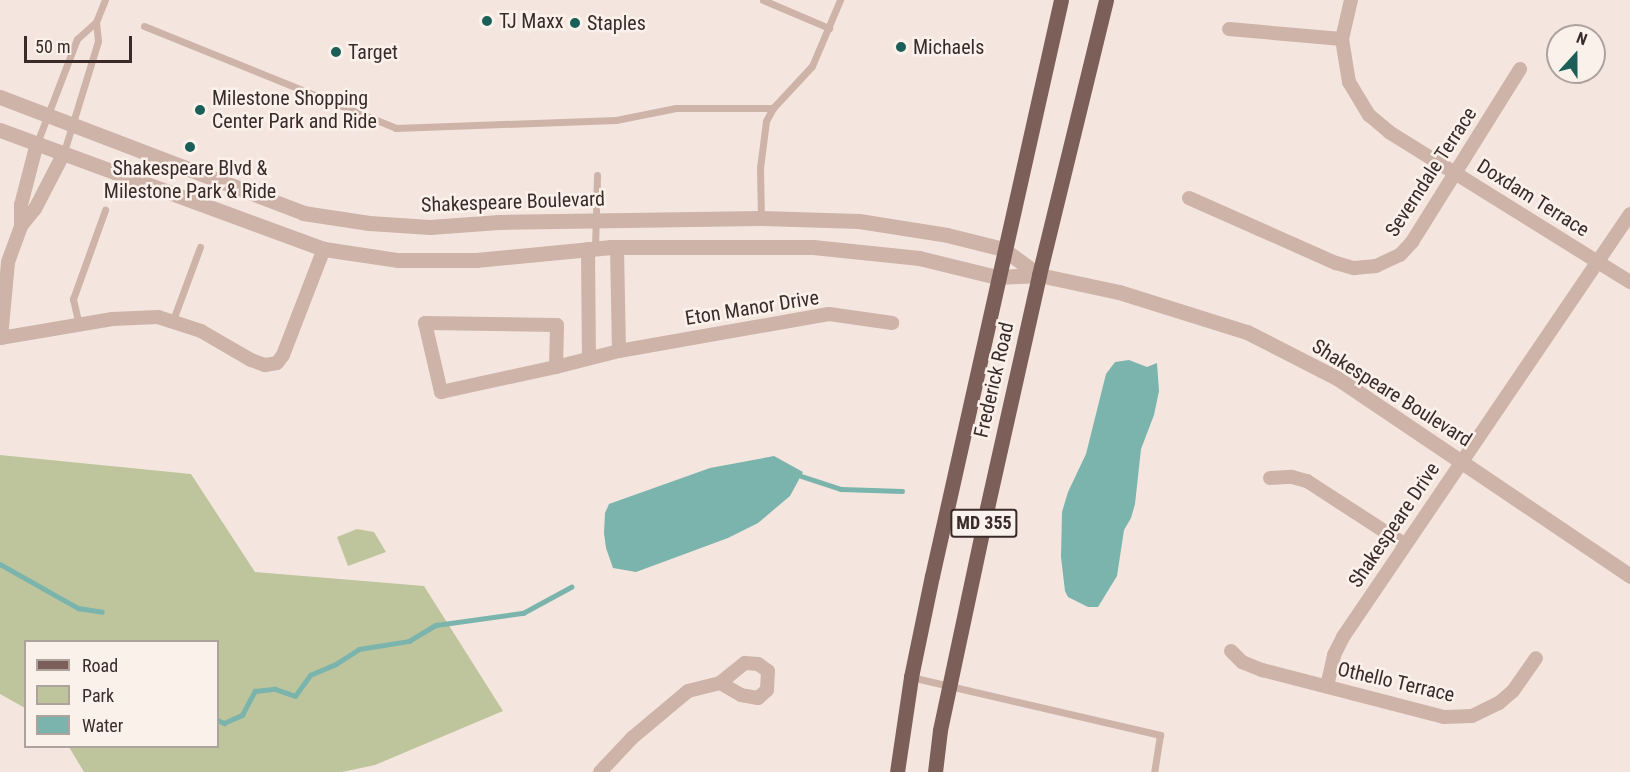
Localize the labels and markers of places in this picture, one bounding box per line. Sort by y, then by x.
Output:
place label: TJ Maxx [499,9,564,33]
place label: Staples [587,11,646,35]
marker: TJ Maxx [480,14,494,28]
marker: Staples [568,16,582,30]
place label: Michaels [913,35,984,59]
place label: Target [348,40,398,64]
marker: Michaels [894,40,908,54]
marker: Target [329,45,343,59]
place label: Milestone Shopping Center Park and Ride [212,86,377,133]
marker: Milestone Shopping Center Park and Ride [193,103,207,117]
marker: Shakespeare Blvd & Milestone Park & Ride [183,140,197,154]
place label: Shakespeare Blvd & Milestone Park & Ride [104,156,276,203]

